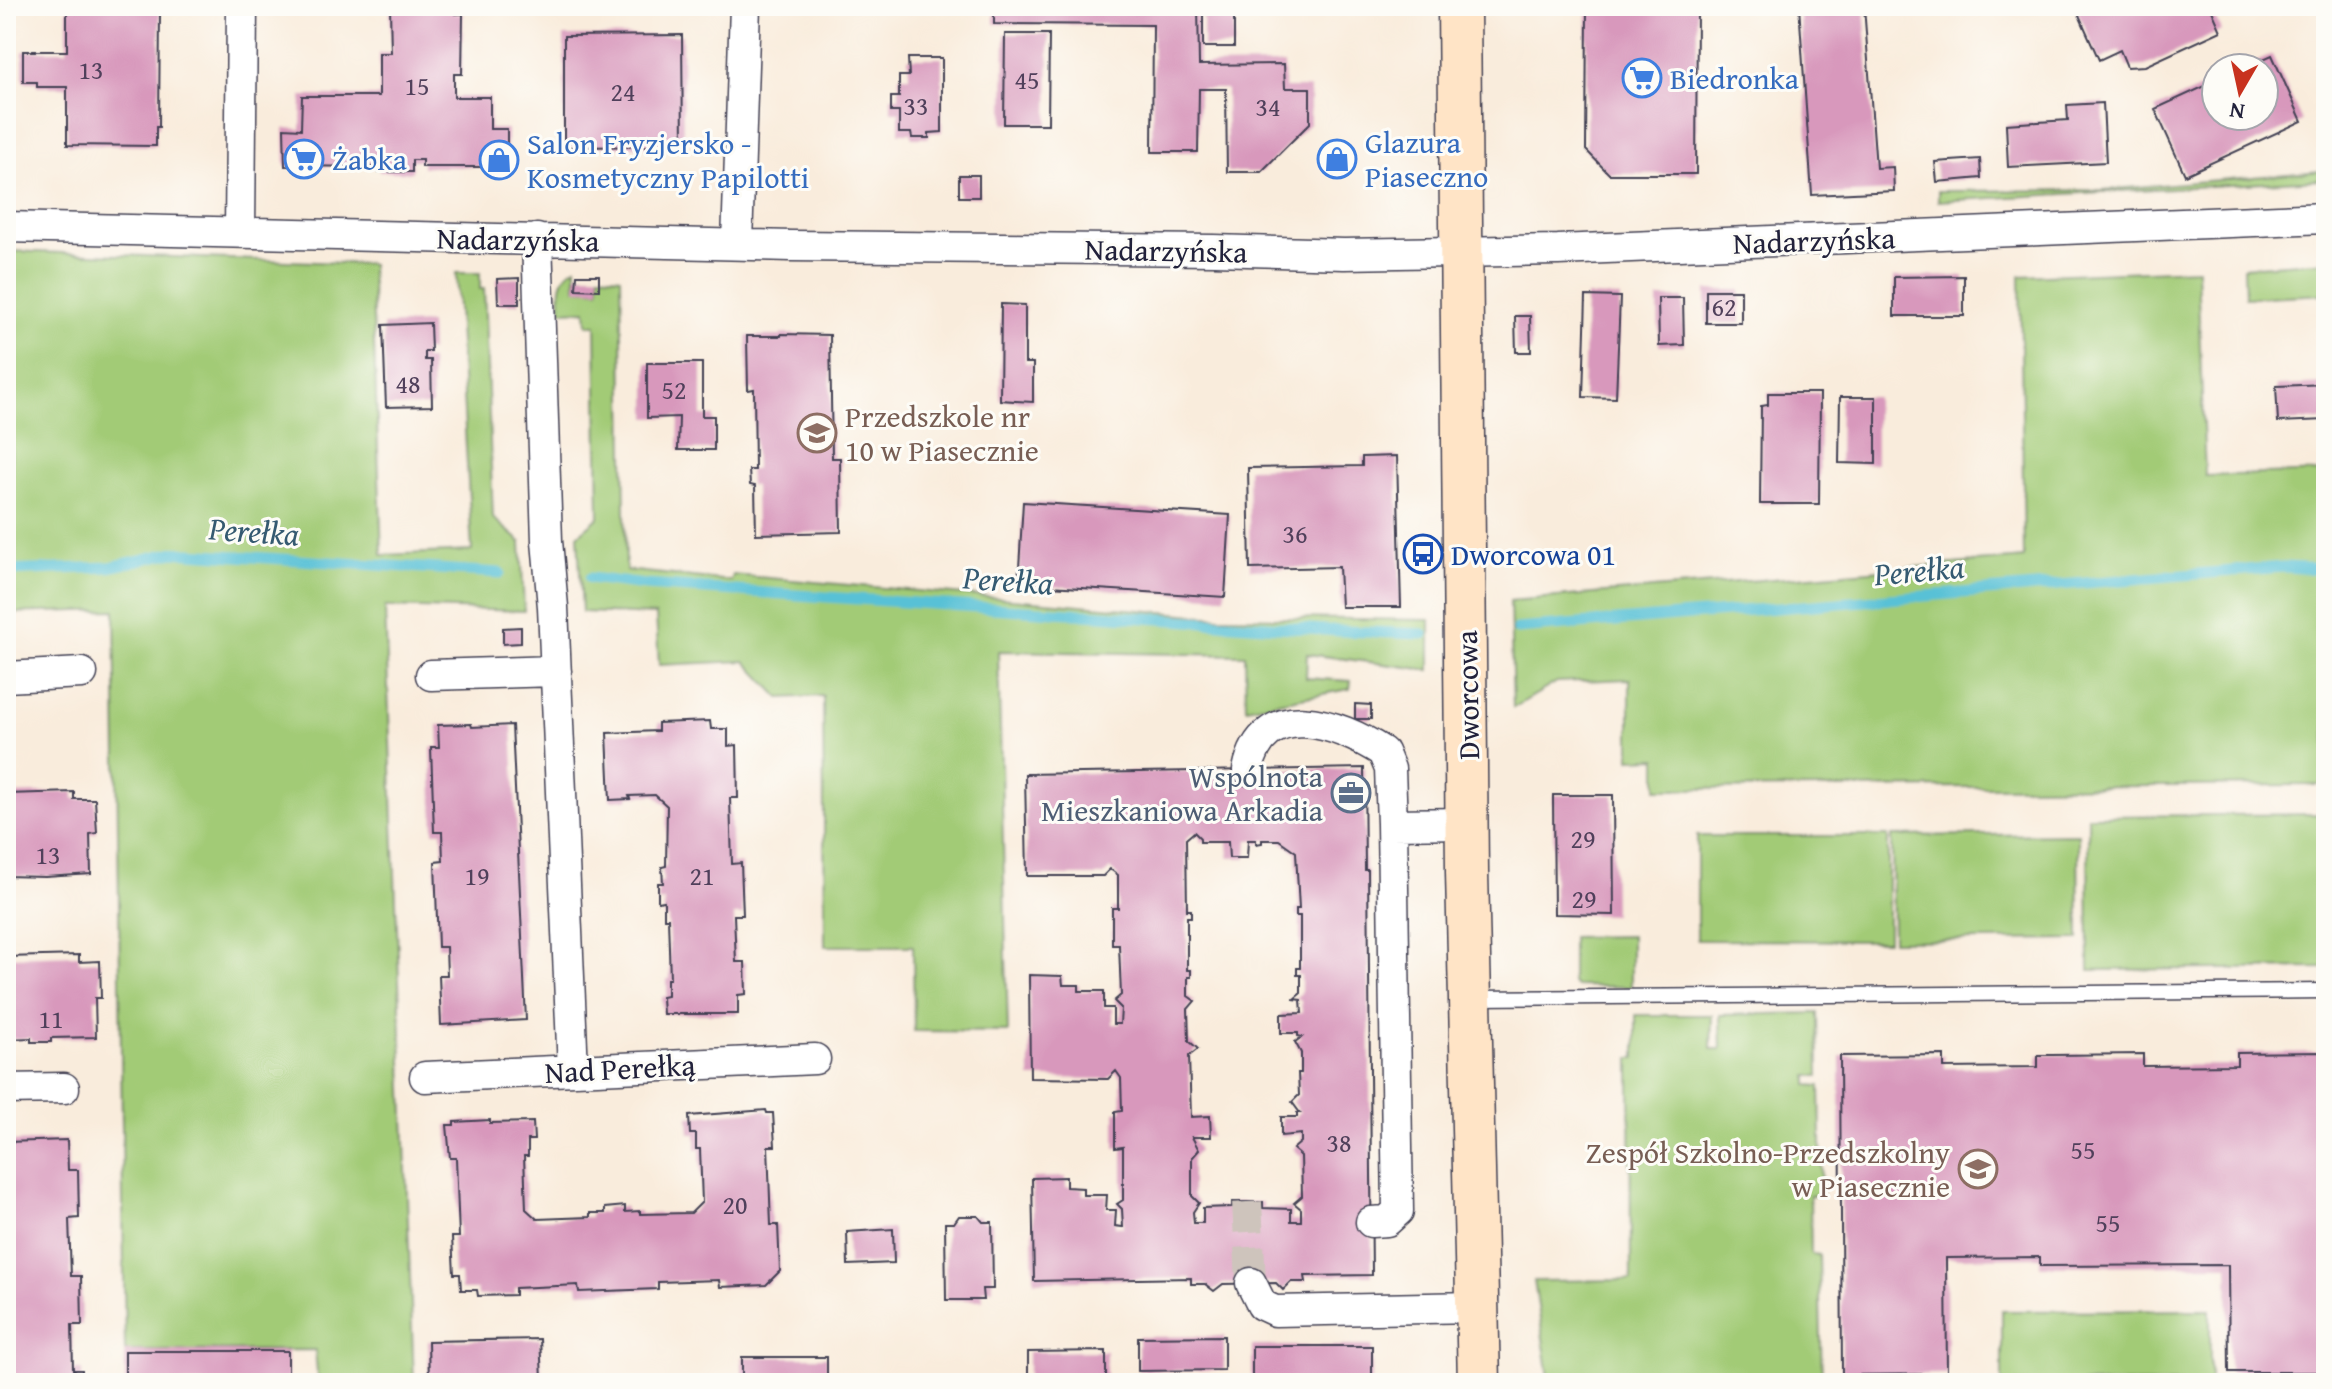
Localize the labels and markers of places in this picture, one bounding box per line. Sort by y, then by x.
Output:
place label: Biedronka [1670,56,1799,100]
supermarket icon: Biedronka [1621,57,1663,99]
place label: Glazura Piaseczno [1365,120,1488,198]
place label: Salon Fryzjersko - Kosmetyczny Papilotti [527,121,809,199]
place label: Żabka [332,137,407,181]
supermarket icon: Żabka [283,138,325,180]
shop icon: Glazura Piaseczno [1316,138,1358,180]
shop icon: Salon Fryzjersko - Kosmetyczny Papilotti [478,139,520,181]
place label: Przedszkole nr 10 w Piasecznie [845,394,1039,472]
school or university icon: Przedszkole nr 10 w Piasecznie [796,412,838,454]
place label: Dworcowa 01 [1451,532,1616,576]
bus stop icon: Dworcowa 01 [1402,533,1444,575]
place label: Wspólnota Mieszkaniowa Arkadia [1041,754,1323,832]
office icon: Wspólnota Mieszkaniowa Arkadia [1330,772,1372,814]
place label: Zespół Szkolno-Przedszkolny w Piasecznie [1586,1130,1950,1208]
school or university icon: Zespół Szkolno-Przedszkolny w Piasecznie [1957,1148,1999,1190]

